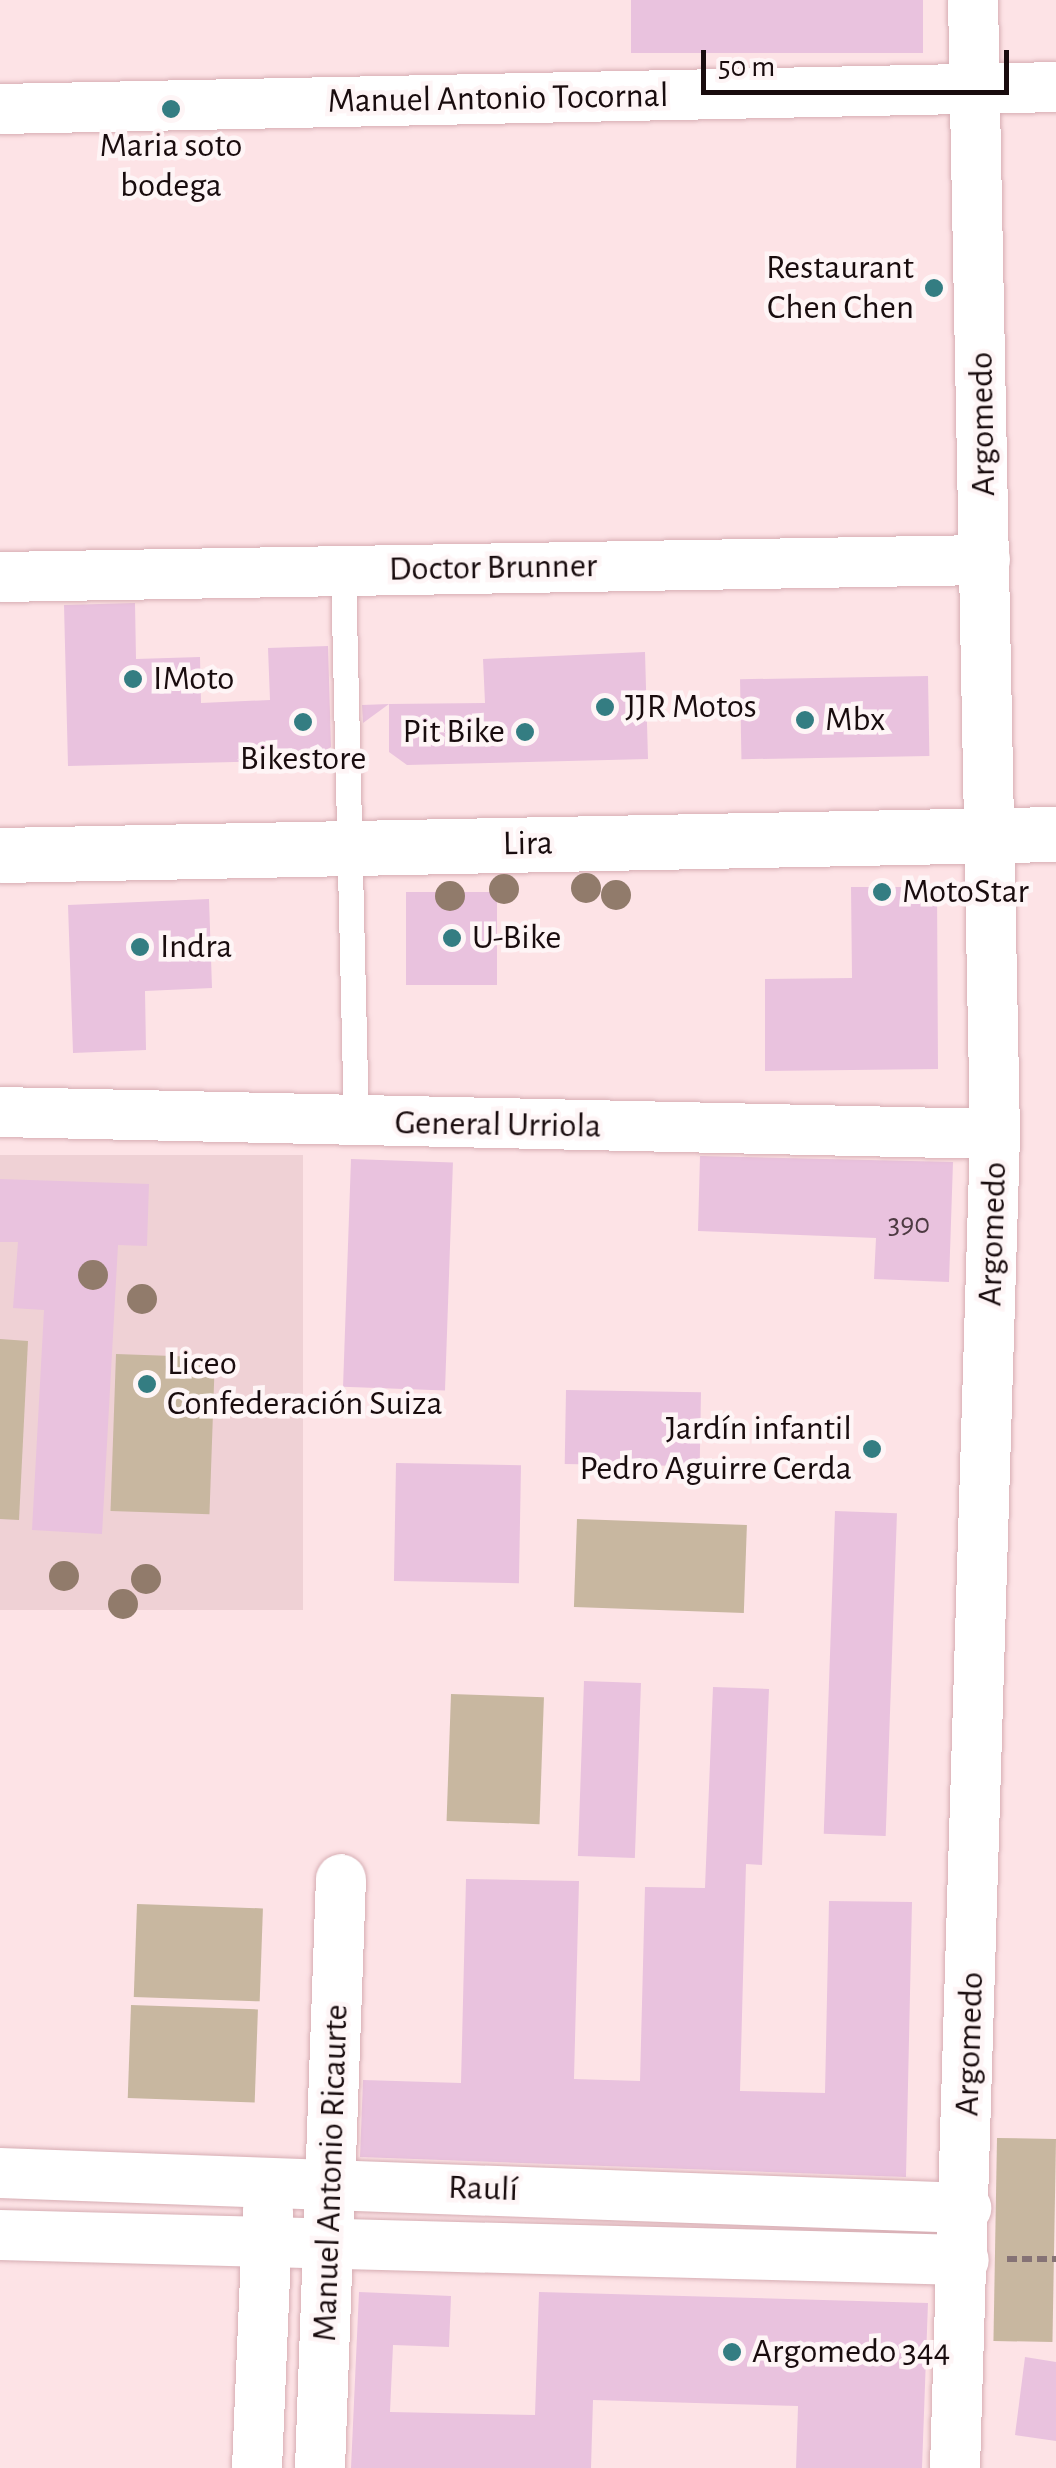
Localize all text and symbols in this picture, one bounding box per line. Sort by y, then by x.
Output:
scale bar [706,30,1014,92]
text: 50 m [718,52,775,82]
street label: Manuel Antonio Tocornal [327,75,669,123]
marker: Maria soto bodega [160,98,182,120]
place label: Maria soto bodega [100,125,242,207]
place label: Restaurant Chen Chen [766,247,914,329]
marker: Restaurant Chen Chen [923,277,945,299]
street label: Argomedo [961,351,1005,497]
street label: Doctor Brunner [388,545,598,591]
place label: IMoto [153,658,234,700]
marker: IMoto [122,668,144,690]
place label: JJR Motos [625,686,757,728]
marker: JJR Motos [594,696,616,718]
place label: Mbx [825,699,885,741]
marker: Mbx [794,709,816,731]
marker: Bikestore [292,711,314,733]
place label: Pit Bike [403,711,505,753]
marker: Pit Bike [514,721,536,743]
place label: Bikestore [240,738,366,780]
street label: Lira [503,823,553,865]
place label: MotoStar [902,871,1029,913]
marker: MotoStar [871,881,893,903]
place label: U-Bike [472,917,561,959]
place label: Indra [160,926,232,968]
marker: U-Bike [441,927,463,949]
marker: Indra [129,936,151,958]
street label: General Urriola [394,1102,602,1148]
street label: Argomedo [969,1161,1017,1307]
house number: 390 [888,1206,930,1242]
place label: Liceo Confederación Suiza [167,1343,443,1425]
marker: Liceo Confederación Suiza [136,1373,158,1395]
place label: Jardín infantil Pedro Aguirre Cerda [579,1408,852,1490]
marker: Jardín infantil Pedro Aguirre Cerda [861,1438,883,1460]
street label: Argomedo [946,1971,994,2117]
street label: Manuel Antonio Ricaurte [304,2004,358,2342]
street label: Raulí [447,2167,519,2211]
place label: Argomedo 344 [752,2331,950,2373]
marker: Argomedo 344 [721,2341,743,2363]

